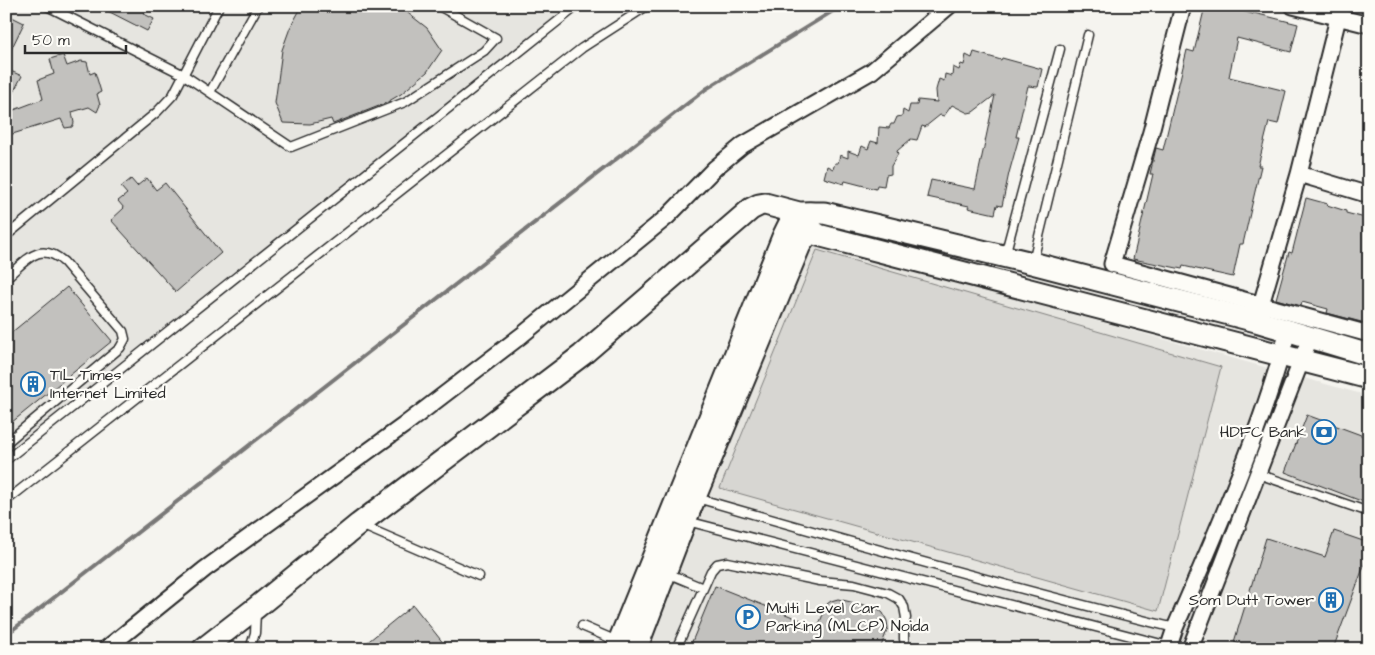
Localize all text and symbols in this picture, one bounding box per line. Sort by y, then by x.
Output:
scale bar [25,22,126,54]
text: 50 m [32,30,70,51]
place label: TIL Times Internet Limited [50,364,166,404]
building icon: TIL Times Internet Limited [20,371,46,397]
bank icon: HDFC Bank [1311,419,1337,445]
place label: HDFC Bank [1220,421,1306,443]
building icon: Som Dutt Tower [1318,587,1344,613]
place label: Som Dutt Tower [1189,589,1314,611]
place label: Multi Level Car Parking (MLCP) Noida [766,597,929,638]
parking icon: Multi Level Car Parking (MLCP) Noida [735,604,761,630]

